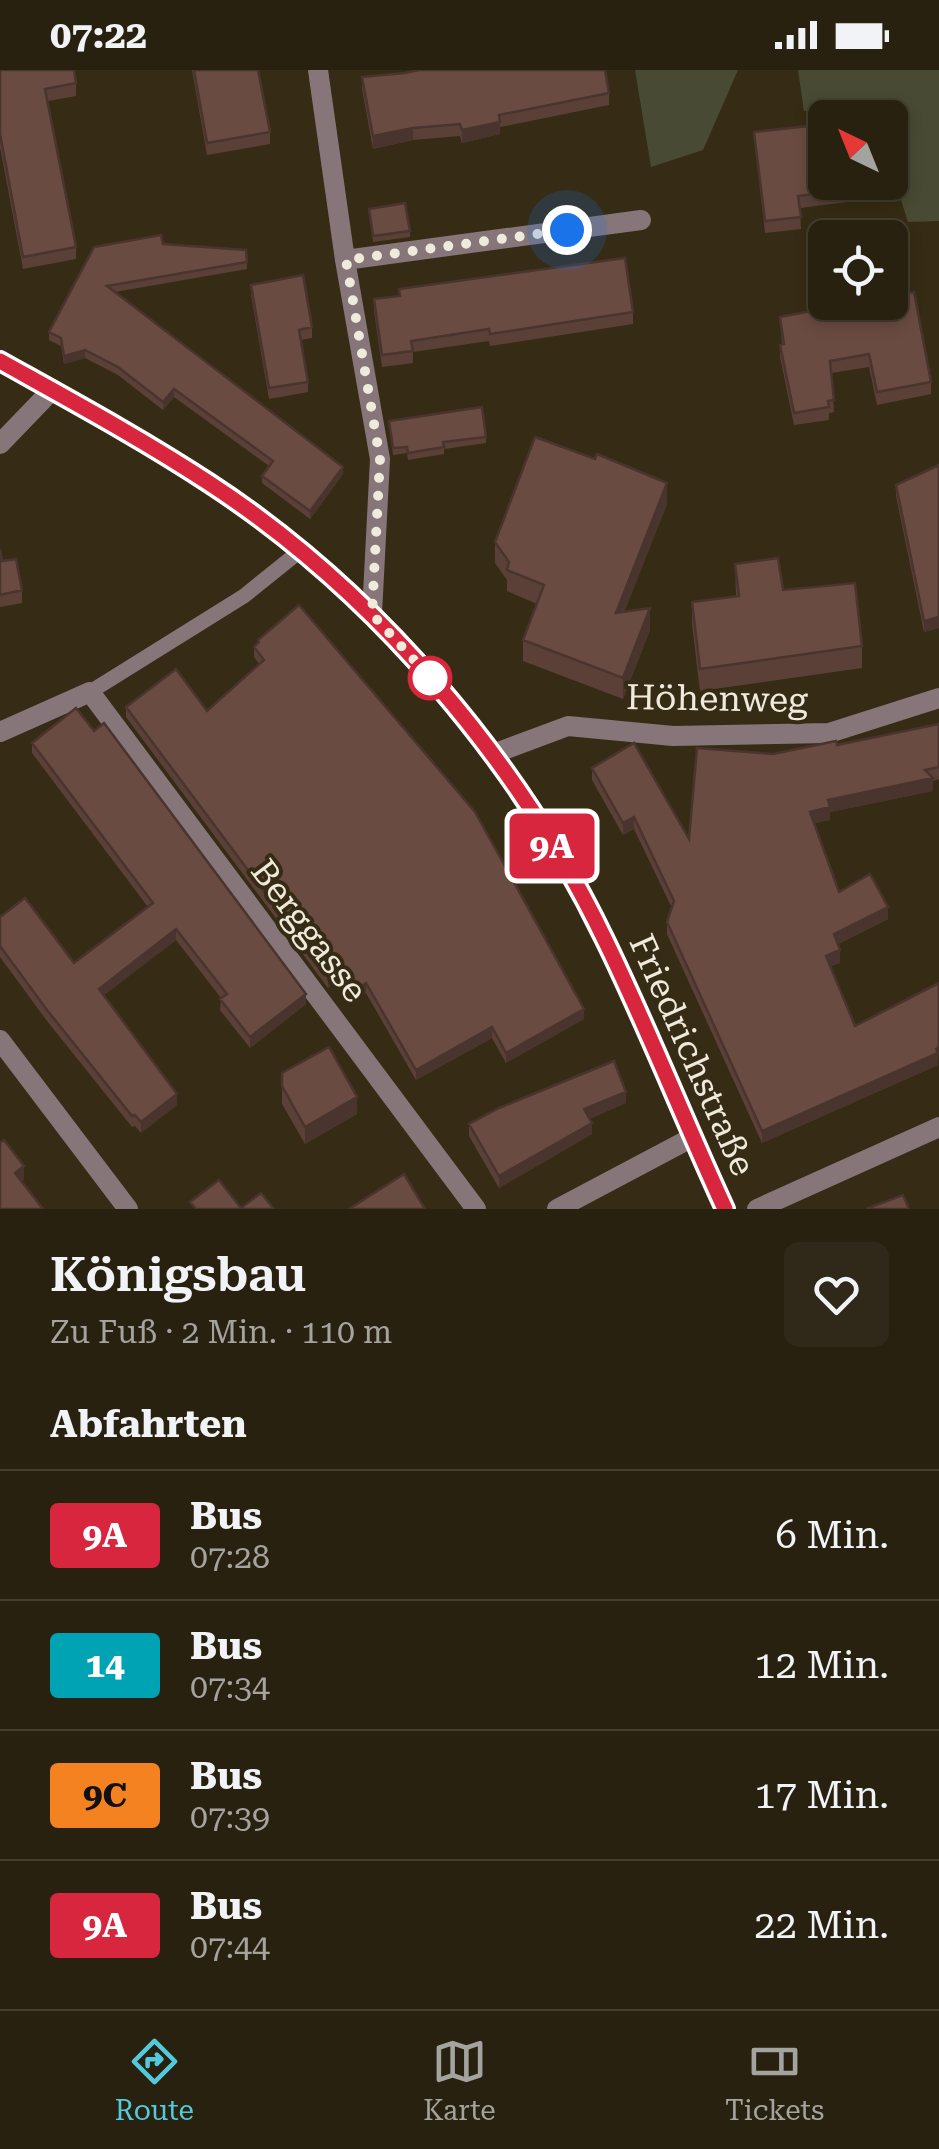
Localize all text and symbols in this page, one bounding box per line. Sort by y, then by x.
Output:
text: 07:22 [50,13,147,57]
north arrow [808,100,908,200]
map controls [808,100,908,320]
your location [542,205,592,255]
button: locate [808,220,908,320]
unlabelled marker [409,657,451,699]
street label: Höhenweg [626,677,808,721]
line badge: 9A [507,814,597,878]
text: 9A [530,826,574,867]
street label: Berggasse [242,852,376,1010]
street label: Friedrichstraße [620,928,764,1182]
button: heart [784,1242,889,1347]
text: Königsbau [50,1247,306,1303]
text: Zu Fuß · 2 Min. · 110 m [50,1313,392,1351]
text: Abfahrten [50,1402,247,1446]
text: Bus [190,1494,262,1538]
text: 6 Min. [775,1513,889,1557]
text: 9A [83,1515,127,1556]
text: 07:28 [190,1538,270,1576]
text: Bus [190,1624,262,1668]
text: 12 Min. [754,1643,889,1687]
text: 14 [85,1645,125,1686]
text: 07:34 [190,1668,270,1706]
text: Bus [190,1754,262,1798]
text: 17 Min. [754,1773,889,1817]
text: 9C [83,1775,127,1816]
text: 07:39 [190,1798,270,1836]
text: Bus [190,1884,262,1928]
text: 22 Min. [754,1903,889,1947]
text: 9A [83,1905,127,1946]
text: 07:44 [190,1928,270,1966]
tab: Route [115,2034,194,2127]
tab: Karte [423,2034,496,2127]
tab: Tickets [725,2034,824,2127]

